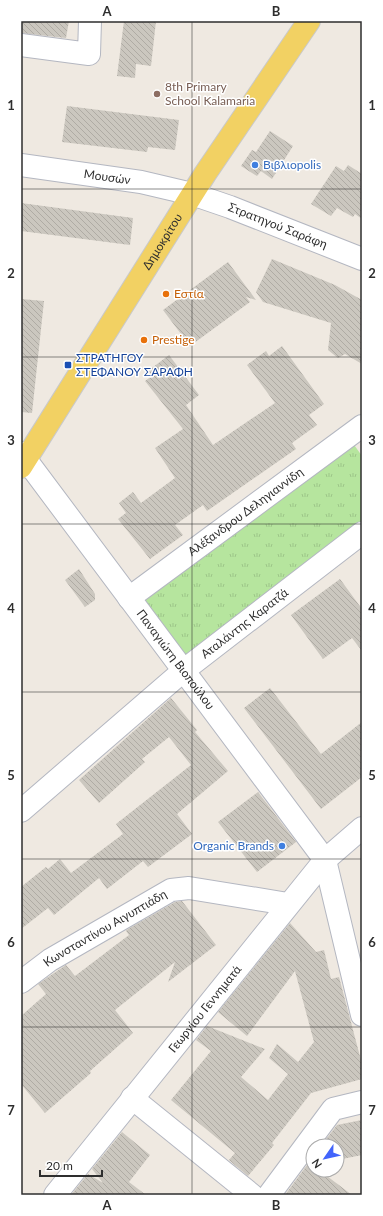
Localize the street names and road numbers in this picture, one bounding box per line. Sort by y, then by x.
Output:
street label: Μουσών [83,166,131,187]
street label: Στρατηγού Σαράφη [226,199,330,252]
street label: Δημοκρίτου [139,211,185,272]
street label: Αλέξανδρου Δεληγιαννίδη [185,464,306,559]
street label: Αταλάντης Καρατζά [198,584,292,661]
street label: Παναγιώτη Βιοπούλου [134,606,218,712]
street label: Κωνσταντίνου Αιγυπτιάδη [40,886,169,970]
street label: Γεωργίου Γεννηματά [165,961,245,1055]

